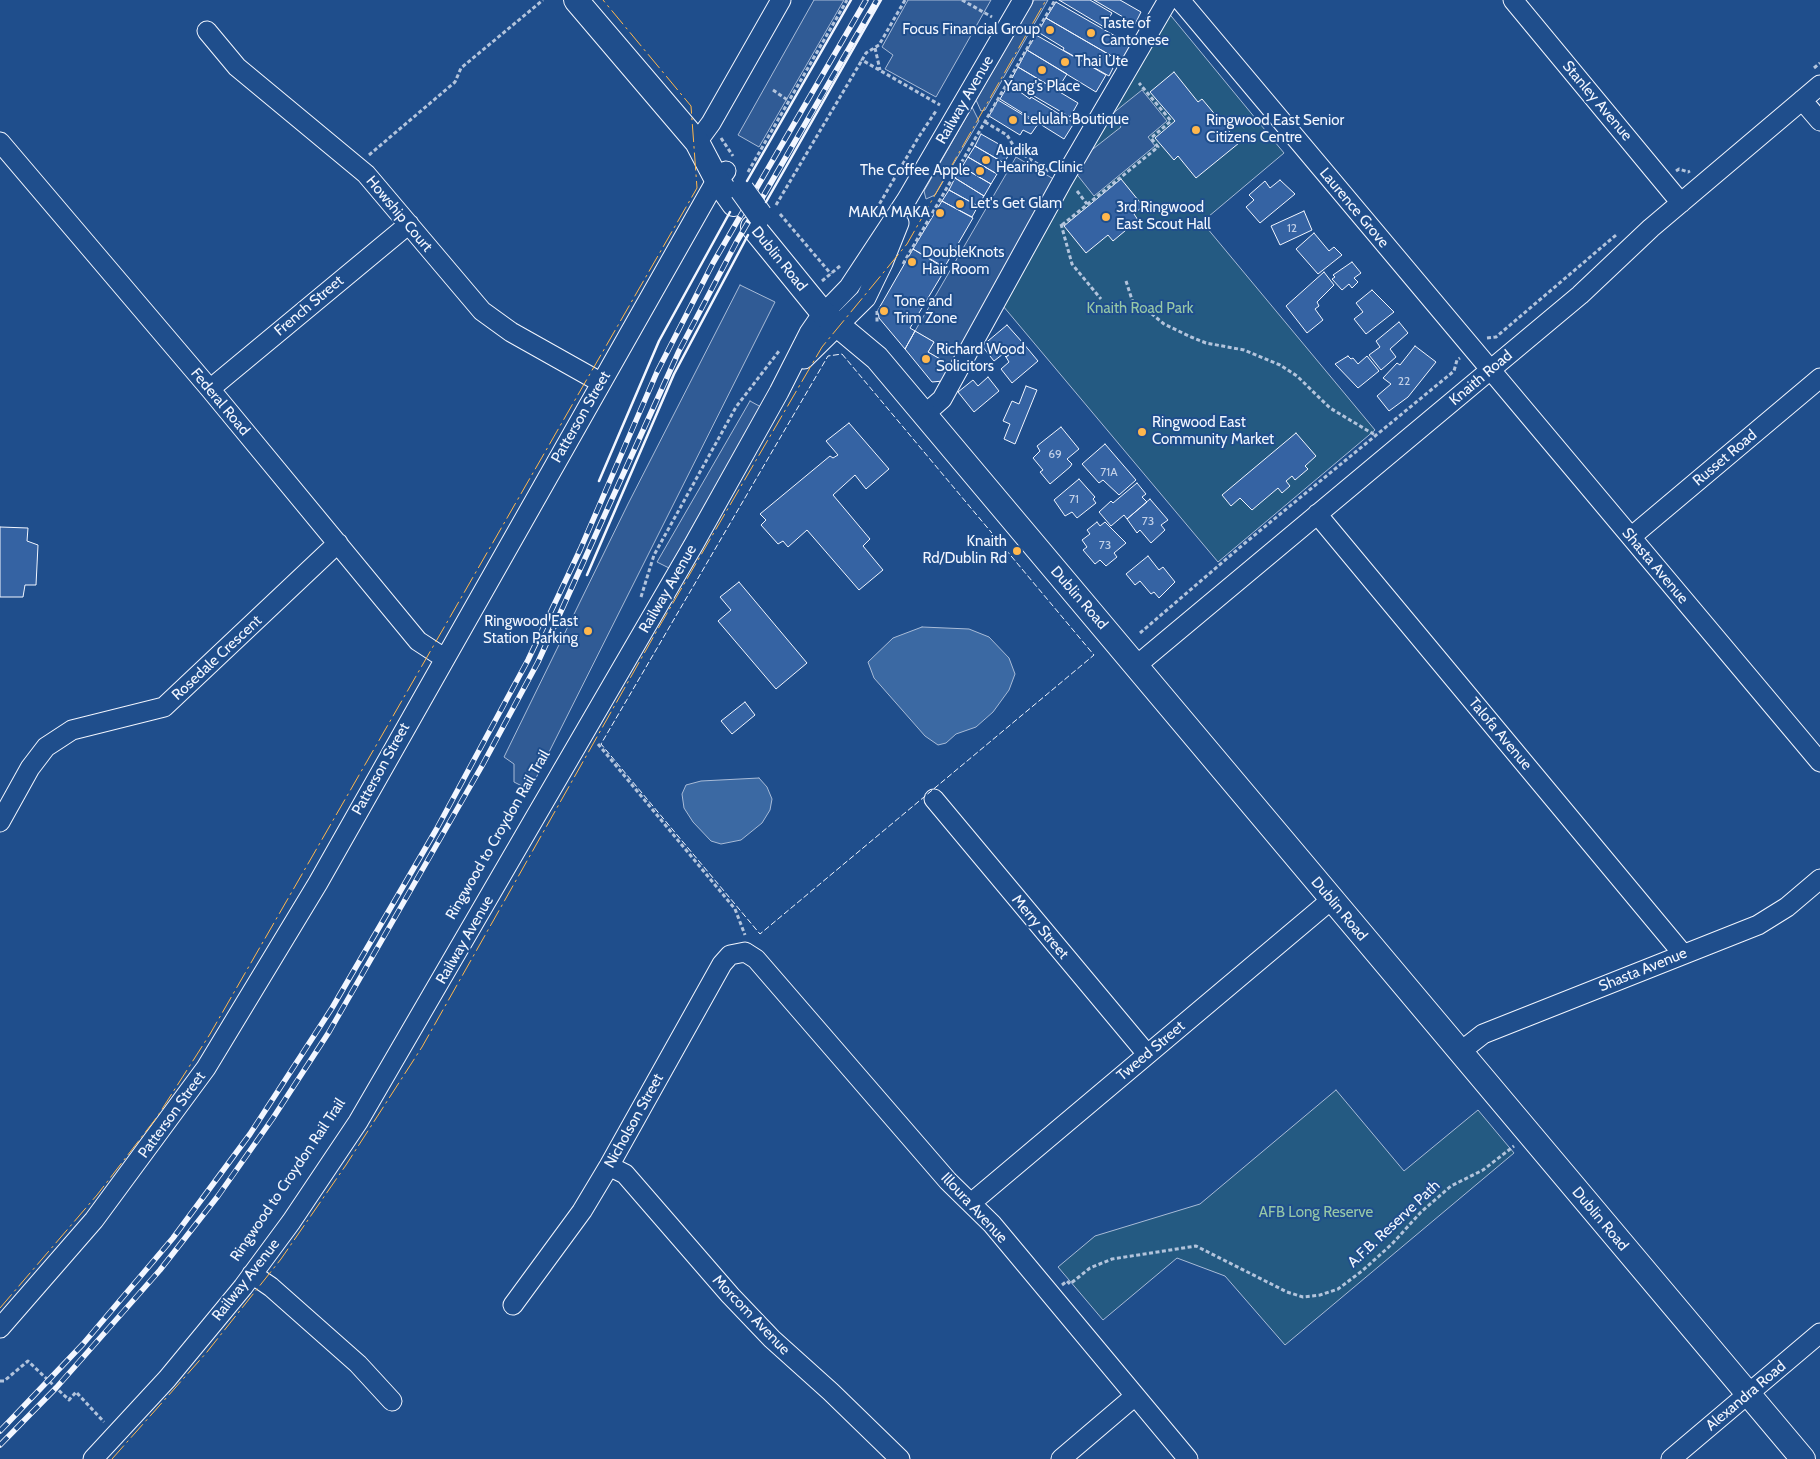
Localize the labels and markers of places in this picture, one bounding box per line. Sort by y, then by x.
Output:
place label: Taste of Cantonese [1101,15,1169,50]
place label: Focus Financial Group [902,21,1040,39]
marker: Focus Financial Group [1044,24,1056,36]
marker: Taste of Cantonese [1085,27,1097,39]
place label: Thai Ute [1075,53,1128,71]
marker: Thai Ute [1059,56,1071,68]
marker: Yang's Place [1036,64,1048,76]
place label: Yang's Place [1004,78,1080,96]
place label: Lelulah Boutique [1023,111,1129,129]
place label: Ringwood East Senior Citizens Centre [1206,112,1344,147]
marker: Lelulah Boutique [1007,114,1019,126]
marker: Ringwood East Senior Citizens Centre [1190,124,1202,136]
place label: Audika Hearing Clinic [996,142,1083,177]
marker: Audika Hearing Clinic [980,154,992,166]
place label: The Coffee Apple [860,162,970,180]
marker: The Coffee Apple [974,165,986,177]
place label: Let's Get Glam [970,195,1062,213]
marker: Let's Get Glam [954,198,966,210]
place label: 3rd Ringwood East Scout Hall [1116,199,1211,234]
place label: MAKA MAKA [848,204,930,222]
marker: MAKA MAKA [934,207,946,219]
marker: 3rd Ringwood East Scout Hall [1100,211,1112,223]
place label: DoubleKnots Hair Room [922,244,1004,279]
marker: DoubleKnots Hair Room [906,256,918,268]
place label: Tone and Trim Zone [894,293,957,328]
marker: Tone and Trim Zone [878,305,890,317]
place label: Richard Wood Solicitors [936,341,1025,376]
marker: Richard Wood Solicitors [920,353,932,365]
place label: Ringwood East Community Market [1152,414,1274,449]
marker: Ringwood East Community Market [1136,426,1148,438]
place label: Knaith Rd/Dublin Rd [923,533,1007,568]
marker: Knaith Rd/Dublin Rd [1011,545,1023,557]
place label: Ringwood East Station Parking [483,613,578,648]
marker: Ringwood East Station Parking [582,625,594,637]

